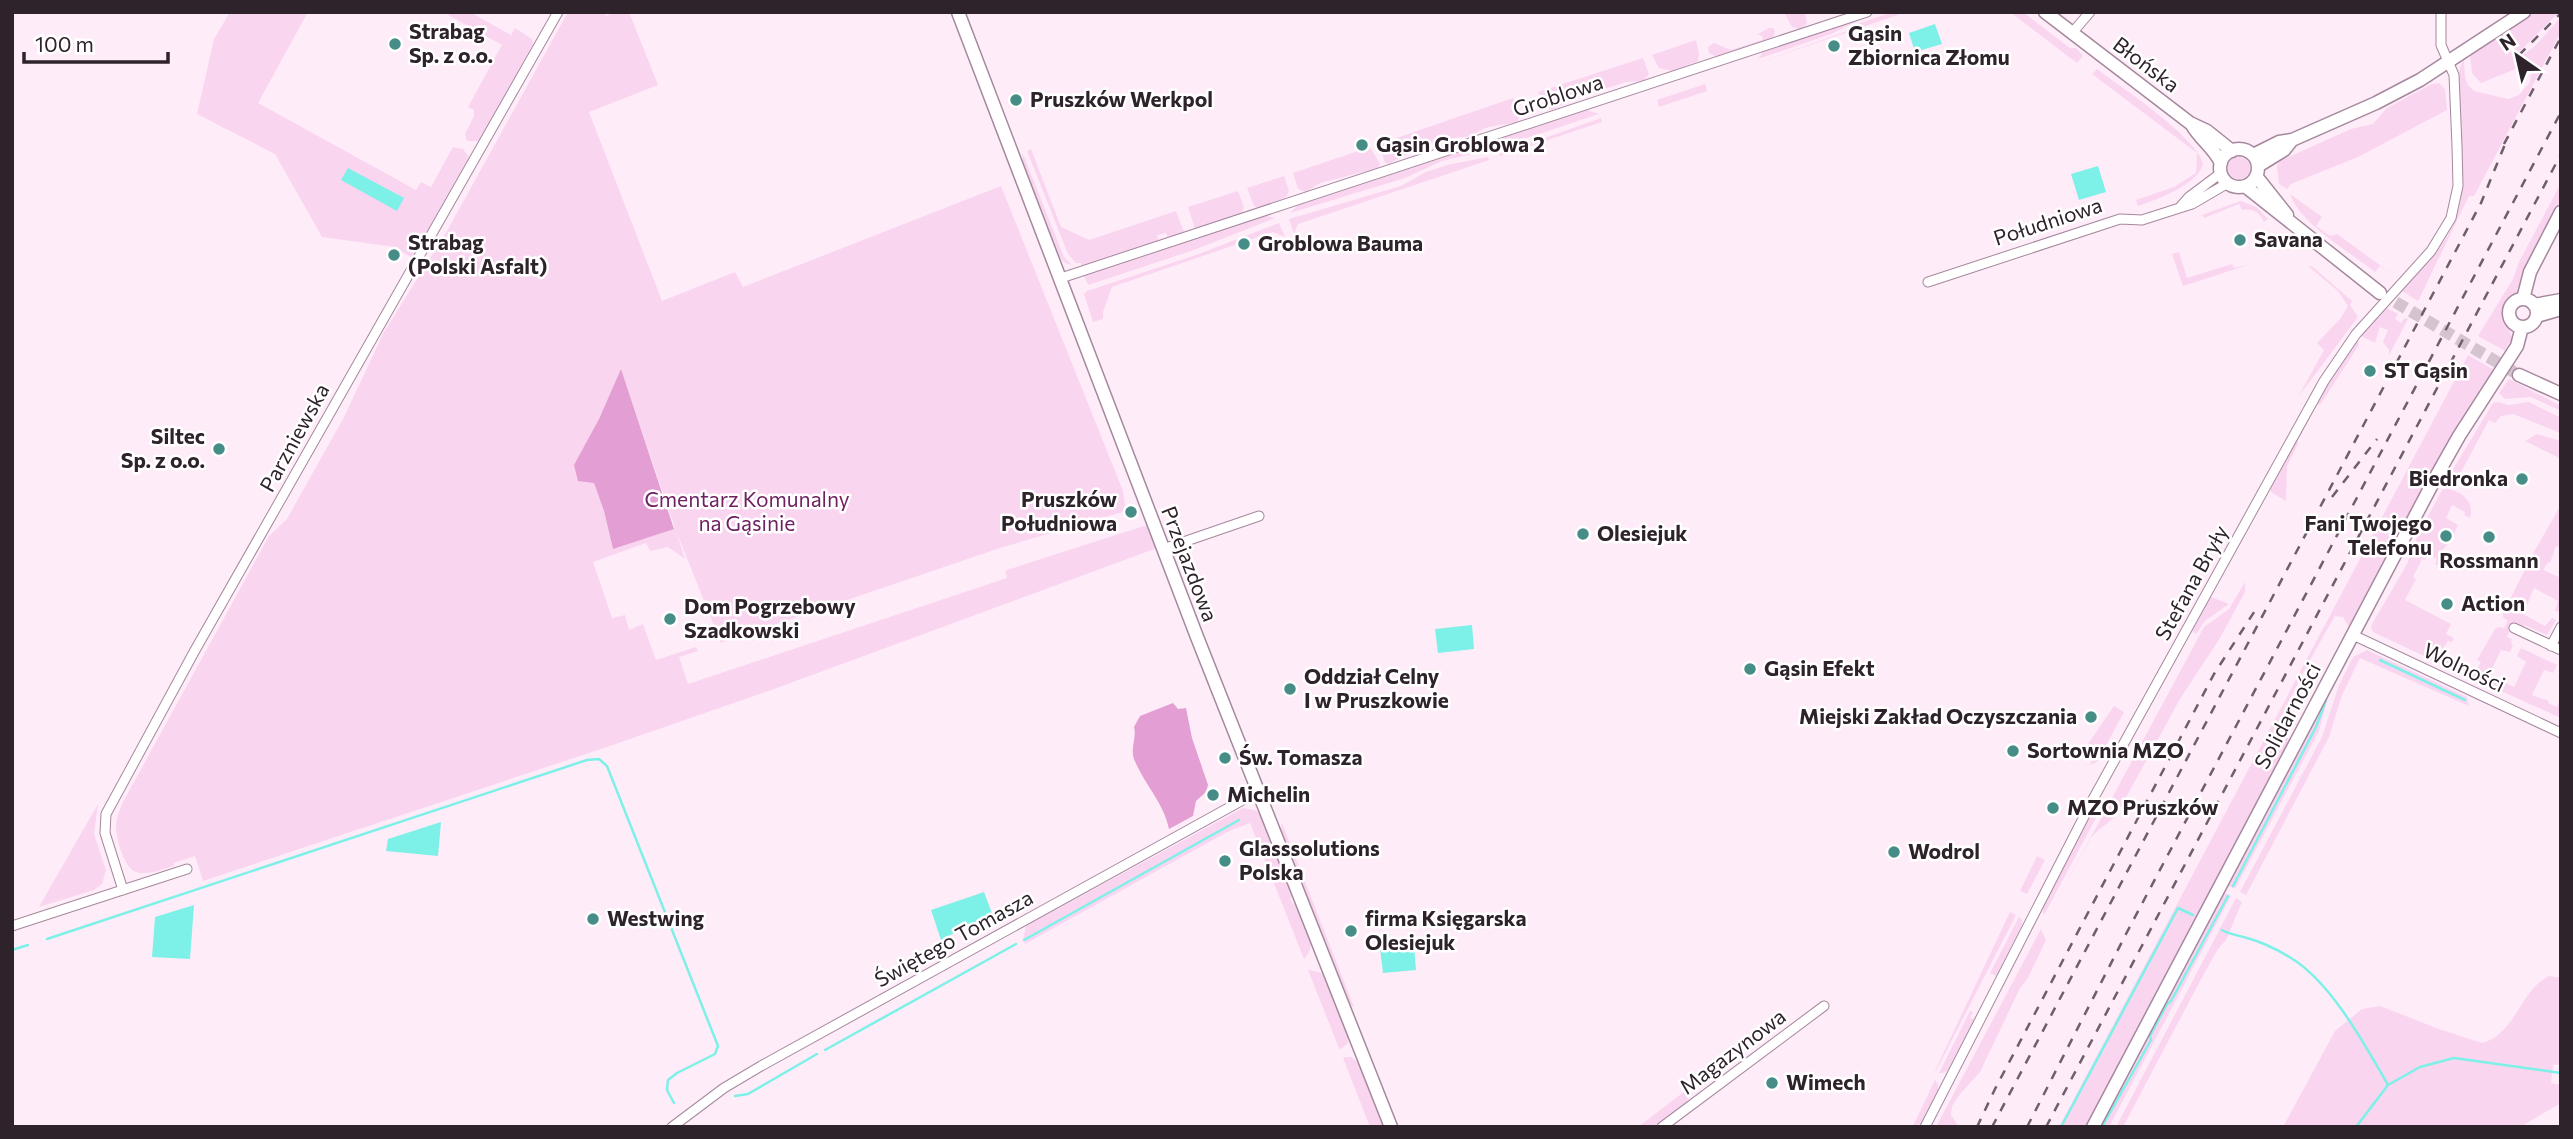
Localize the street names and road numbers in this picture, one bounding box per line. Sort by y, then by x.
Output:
street label: Błońska [2109,31,2185,97]
street label: Groblowa [1509,68,1606,121]
street label: Południowa [1990,191,2105,250]
street label: Parzniewska [254,379,334,496]
street label: Przejazdowa [1157,502,1224,625]
street label: Stefana Bryły [2149,520,2233,644]
street label: Wolności [2420,637,2510,696]
street label: Solidarności [2248,658,2325,773]
street label: Świętego Tomasza [870,884,1037,992]
street label: Magazynowa [1674,1003,1790,1099]

